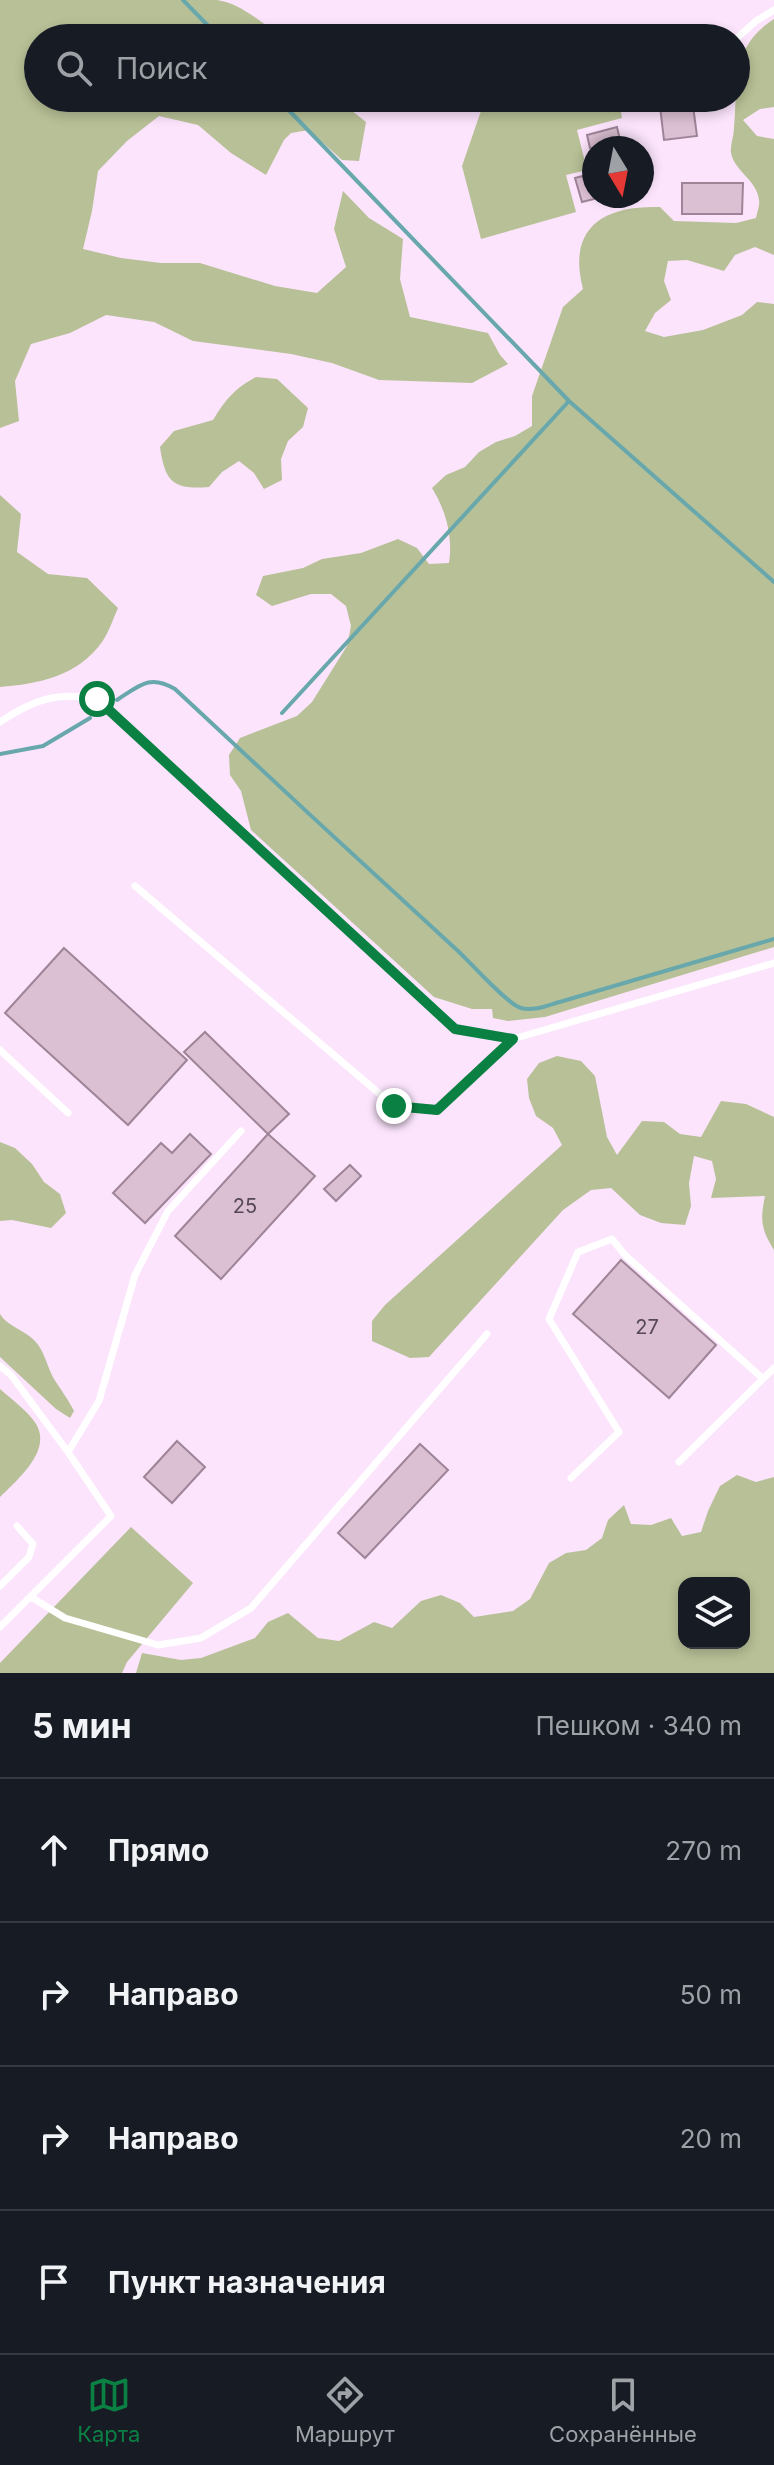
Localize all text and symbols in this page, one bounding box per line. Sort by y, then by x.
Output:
search box [24,24,750,112]
icon: search [52,46,96,90]
text: Поиск [116,50,207,86]
north arrow [582,136,654,208]
route start [79,681,115,717]
route end [376,1088,412,1124]
house number: 25 [233,1194,257,1218]
house number: 27 [635,1315,659,1339]
map controls [678,1577,750,1649]
button: layers [678,1577,750,1649]
text: 5 мин [32,1705,132,1746]
text: Пешком · 340 m [536,1710,742,1741]
icon: ahead [32,1828,76,1872]
text: Прямо [108,1832,209,1868]
text: 270 m [665,1835,742,1866]
icon: right [32,1972,76,2016]
text: Направо [108,1976,239,2012]
text: 50 m [680,1979,742,2010]
icon: right [32,2116,76,2160]
text: Направо [108,2120,239,2156]
text: 20 m [680,2123,742,2154]
icon: arrive [32,2260,76,2304]
text: Пункт назначения [108,2264,386,2300]
tab: Карта [77,2373,140,2447]
tab: Маршрут [295,2373,395,2447]
tab: Сохранённые [549,2373,697,2447]

